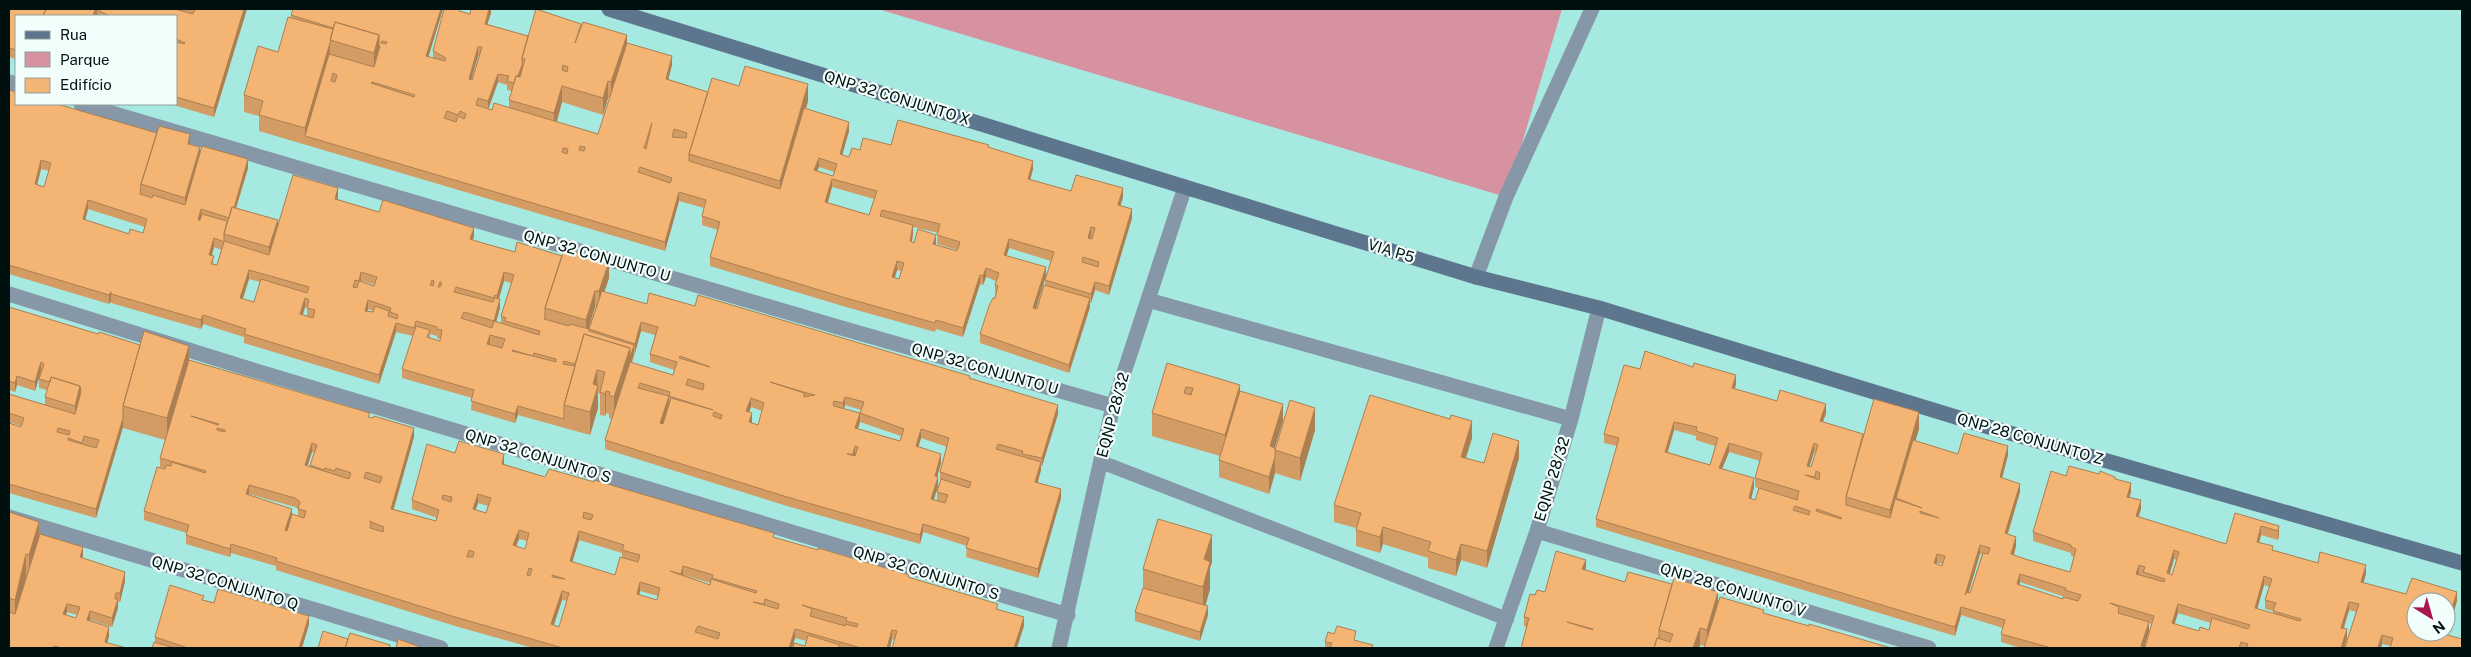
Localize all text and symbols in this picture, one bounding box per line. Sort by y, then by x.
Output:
legend [15,15,178,105]
text: Rua [60,26,87,43]
text: Parque [60,51,110,68]
street label: QNP 32 CONJUNTO X [822,67,972,128]
text: Edifício [60,76,112,93]
street label: QNP 32 CONJUNTO U [522,226,673,285]
street label: VIA P5 [1366,235,1416,266]
street label: QNP 32 CONJUNTO U [910,339,1061,398]
street label: EQNP 28/32 [1093,370,1132,459]
street label: QNP 28 CONJUNTO Z [1955,409,2105,468]
street label: QNP 32 CONJUNTO S [463,425,613,486]
street label: EQNP 28/32 [1531,435,1572,523]
street label: QNP 32 CONJUNTO S [851,542,1001,603]
street label: QNP 32 CONJUNTO Q [150,552,301,613]
street label: QNP 28 CONJUNTO V [1658,559,1808,620]
north arrow [2406,592,2456,642]
text: N [2430,618,2448,637]

